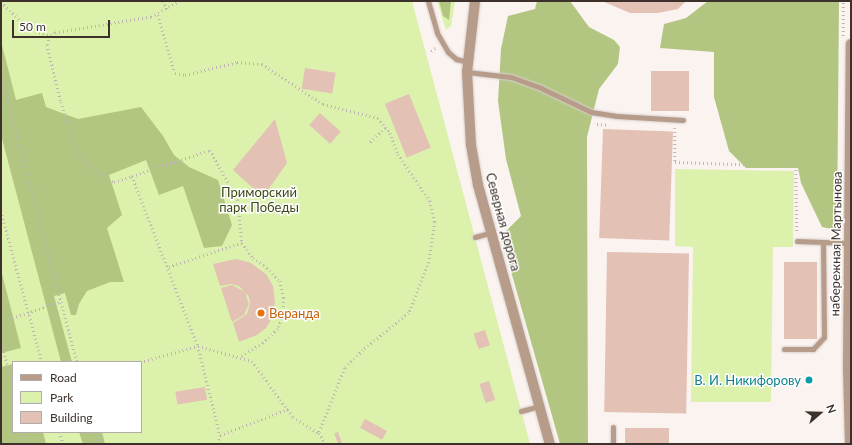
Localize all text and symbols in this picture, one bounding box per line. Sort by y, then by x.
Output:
scale bar [14,12,112,38]
text: 50 m [19,19,46,34]
street label: Северная дорога [482,171,524,273]
street label: набережная Мартынова [827,171,845,317]
park label: Приморский парк Победы [219,185,299,216]
place label: Веранда [269,305,320,321]
marker: Веранда [256,308,266,318]
legend [12,361,142,433]
text: Road [50,370,77,385]
place label: В. И. Никифорову [694,372,801,388]
marker: В. И. Никифорову [804,375,814,385]
text: Park [50,390,73,405]
north arrow [800,393,840,433]
text: N [824,403,839,415]
text: Building [50,410,93,425]

